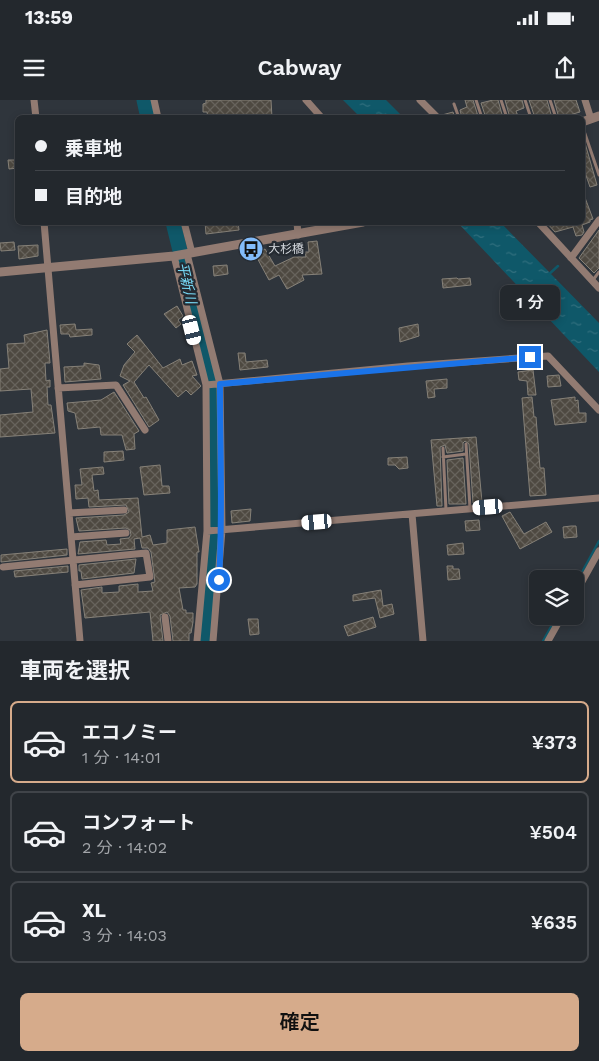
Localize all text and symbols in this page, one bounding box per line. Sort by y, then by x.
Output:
text: 13:59 [25,6,73,29]
icon: menu [20,54,48,82]
icon: share [551,54,579,82]
text: Cabway [257,55,342,80]
text: 乗車地 [65,137,122,160]
text: 目的地 [65,185,122,208]
bus stop icon: 大杉橋 [238,236,264,262]
place label: 大杉橋 [268,242,304,256]
water label: 平新川 [174,261,200,307]
callout: 1 分 [500,284,560,320]
text: 1 分 [516,293,544,312]
car [181,314,202,346]
route end [519,346,541,368]
car [472,498,503,516]
car [301,513,332,531]
route start [208,569,230,591]
map controls [529,570,584,625]
button: layers [529,570,584,625]
text: 車両を選択 [20,658,130,683]
icon: car [22,720,67,765]
text: エコノミー [82,721,177,744]
text: ¥373 [532,731,577,754]
text: 1 分 · 14:01 [82,748,161,767]
icon: car [22,810,67,855]
text: コンフォート [82,811,195,834]
text: ¥504 [529,821,577,844]
text: 2 分 · 14:02 [82,838,167,857]
text: XL [82,899,106,922]
icon: car [22,900,67,945]
text: ¥635 [531,911,577,934]
text: 3 分 · 14:03 [82,926,167,945]
button: 確定 [20,993,579,1051]

